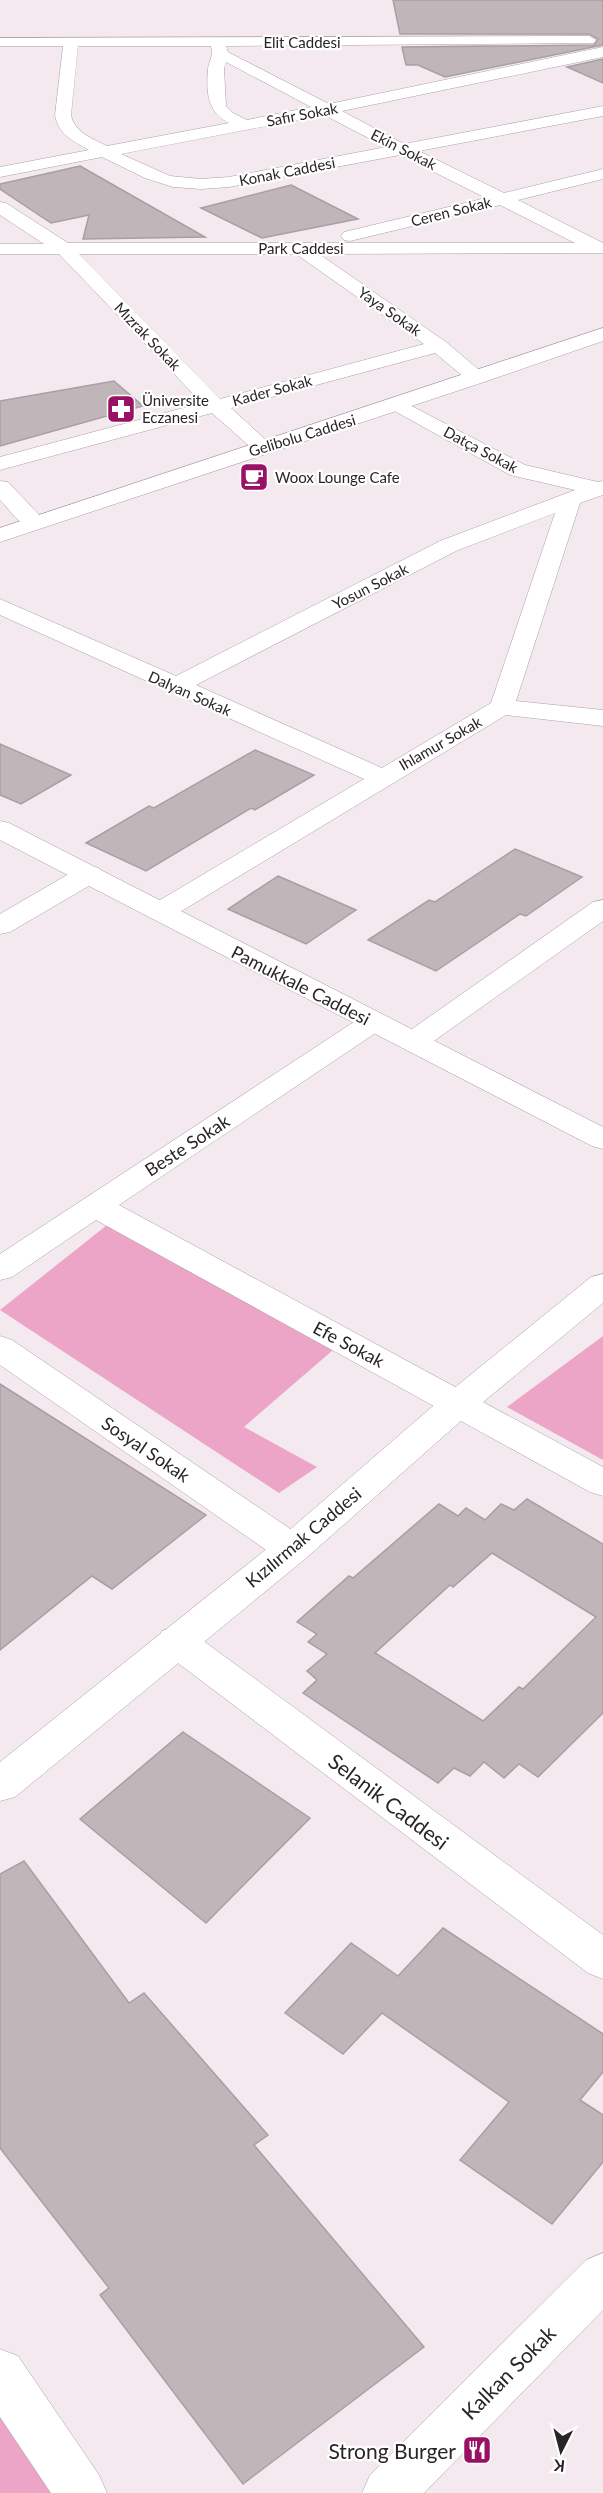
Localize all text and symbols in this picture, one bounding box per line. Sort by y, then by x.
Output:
street label: Elit Caddesi [263,33,341,51]
street label: Safir Sokak [265,98,340,130]
street label: Ekin Sokak [368,125,440,173]
street label: Konak Caddesi [237,153,337,189]
street label: Ceren Sokak [409,192,493,230]
street label: Park Caddesi [258,239,344,257]
street label: Yaya Sokak [355,283,425,340]
street label: Mızrak Sokak [111,298,185,374]
street label: Kader Sokak [230,371,314,409]
place label: Üniversite Eczanesi [142,391,209,426]
pharmacy icon: Üniversite Eczanesi [105,393,137,425]
street label: Gelibolu Caddesi [246,410,358,460]
street label: Datça Sokak [441,422,522,476]
cafe icon: Woox Lounge Cafe [238,461,270,493]
place label: Woox Lounge Cafe [275,468,400,486]
street label: Yosun Sokak [329,559,411,613]
street label: Dalyan Sokak [146,667,235,719]
street label: Ihlamur Sokak [395,712,485,774]
street label: Pamukkale Caddesi [228,941,374,1029]
street label: Beste Sokak [141,1109,234,1180]
street label: Efe Sokak [310,1316,389,1372]
street label: Sosyal Sokak [98,1411,195,1487]
street label: Kızılırmak Caddesi [241,1482,365,1592]
street label: Selanik Caddesi [324,1748,454,1854]
street label: Kalkan Sokak [456,2320,560,2424]
north arrow [531,2421,591,2481]
restaurant icon: Strong Burger [461,2434,493,2466]
place label: Strong Burger [328,2438,456,2463]
text: K [552,2456,566,2476]

